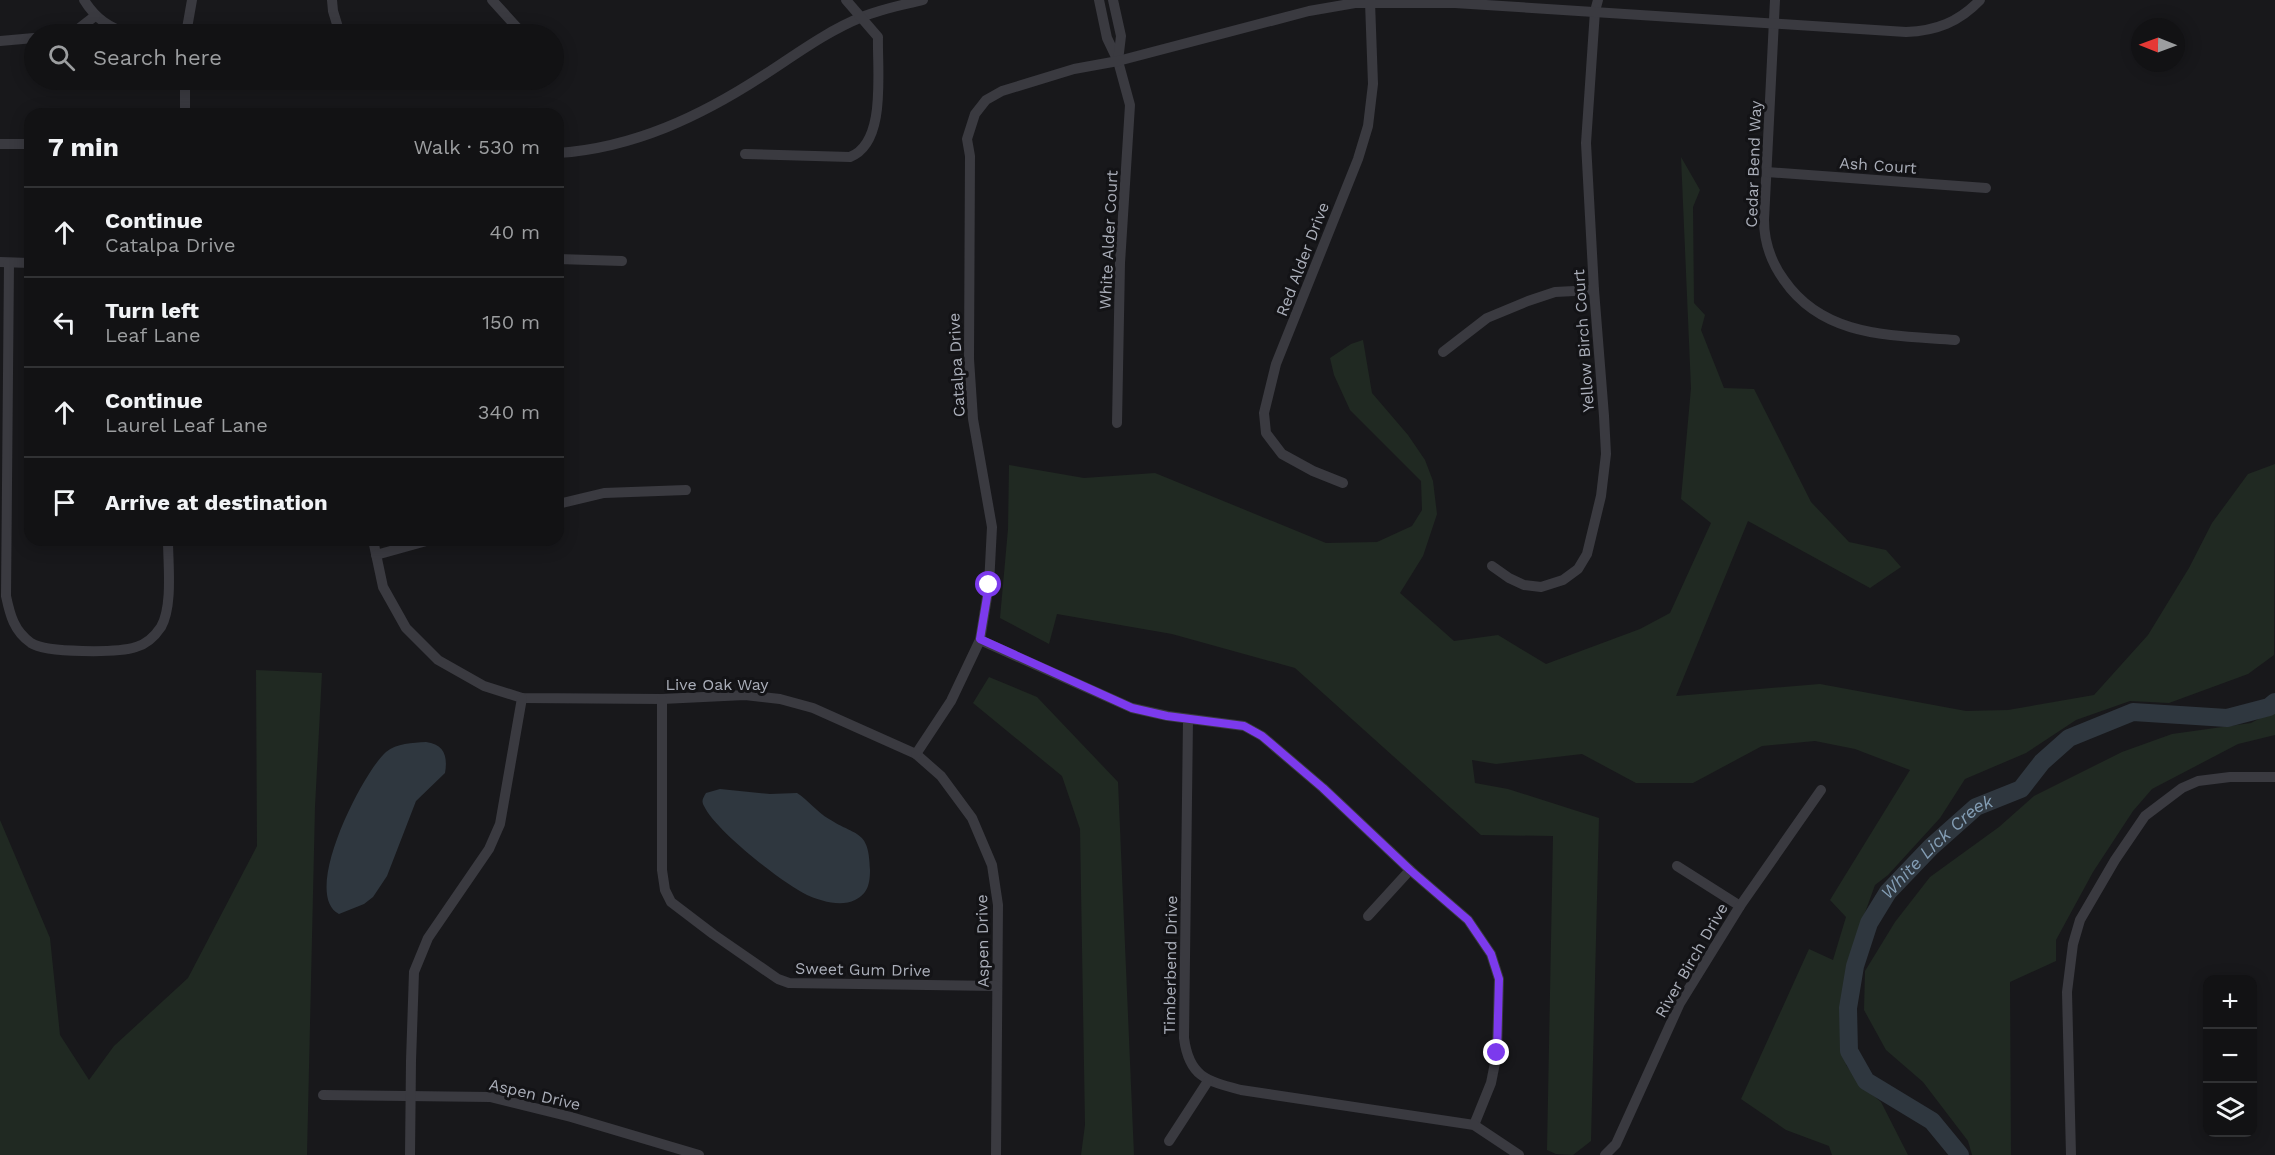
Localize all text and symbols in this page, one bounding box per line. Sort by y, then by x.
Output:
north arrow [2131,18,2185,72]
search box [24,24,564,90]
icon: search [45,41,78,74]
text: Search here [93,45,222,70]
street label: Cedar Bend Way [1742,99,1765,228]
text: 7 min [48,132,119,162]
text: Walk · 530 m [413,135,540,159]
street label: Ash Court [1839,153,1918,178]
street label: White Alder Court [1095,169,1122,310]
street label: Red Alder Drive [1272,199,1333,319]
text: Continue [105,208,203,233]
icon: ahead [48,216,81,249]
text: 40 m [489,220,540,244]
text: Catalpa Drive [105,233,235,257]
street label: Yellow Birch Court [1569,269,1598,413]
text: Turn left [105,298,199,323]
icon: left [48,306,81,339]
text: 150 m [482,310,540,334]
street label: Catalpa Drive [944,312,969,418]
text: Leaf Lane [105,323,201,347]
text: Continue [105,388,203,413]
icon: ahead [48,396,81,429]
text: 340 m [478,400,540,424]
text: Laurel Leaf Lane [105,413,268,437]
icon: arrive [48,486,81,519]
text: Arrive at destination [105,490,328,515]
route start [975,571,1001,597]
street label: Live Oak Way [665,675,769,694]
water label: White Lick Creek [1876,790,1997,903]
street label: Aspen Drive [972,894,993,988]
street label: Timberbend Drive [1160,895,1181,1035]
street label: River Birch Drive [1651,900,1732,1021]
street label: Sweet Gum Drive [795,959,931,980]
map controls [2203,975,2257,1137]
button: + [2203,975,2257,1029]
button: − [2203,1029,2257,1083]
route end [1483,1039,1509,1065]
street label: Aspen Drive [487,1075,583,1114]
button: layers [2203,1083,2257,1137]

